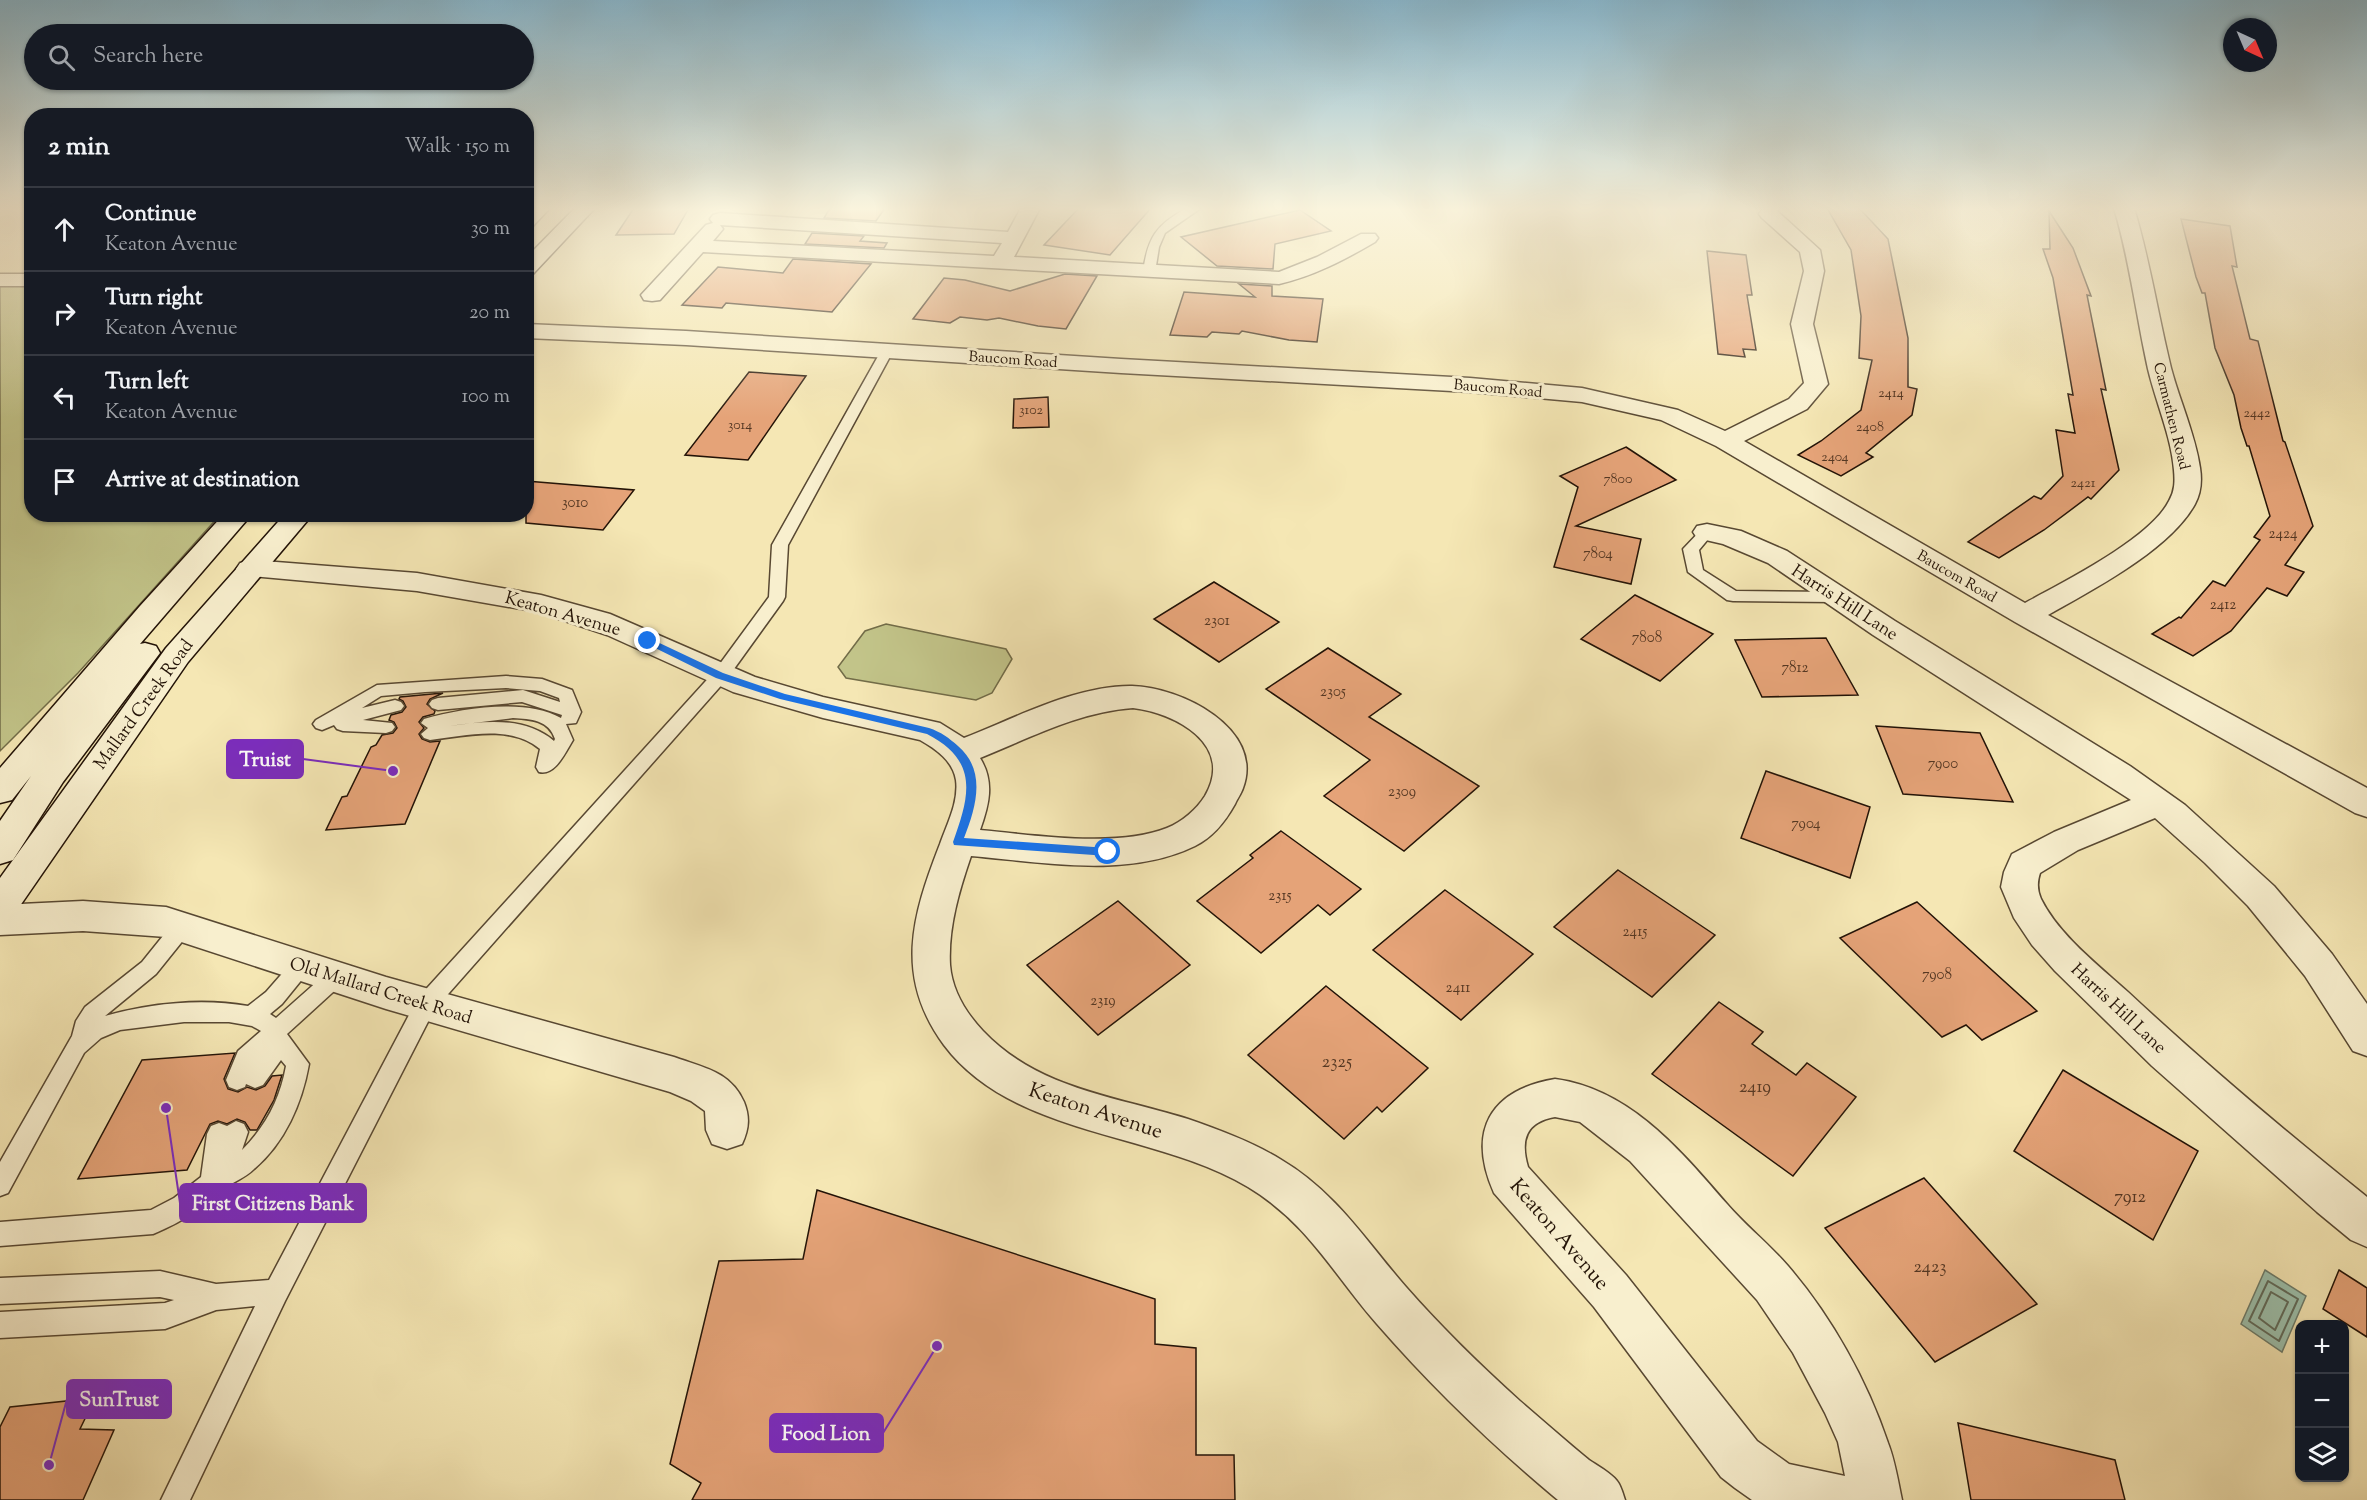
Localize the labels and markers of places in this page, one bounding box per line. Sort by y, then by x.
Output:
callout: Truist [227,740,303,778]
callout: First Citizens Bank [180,1184,366,1222]
callout: SunTrust [67,1380,171,1418]
callout: Food Lion [770,1414,883,1452]

